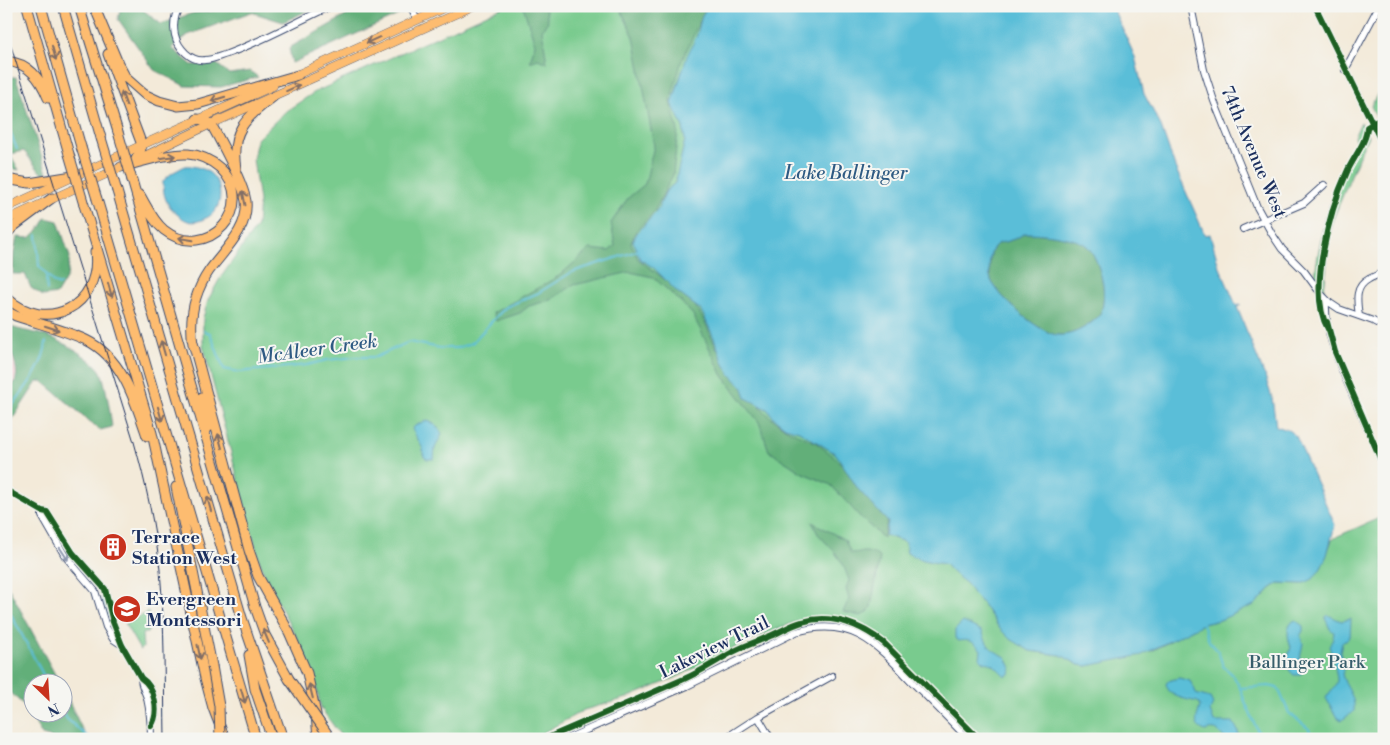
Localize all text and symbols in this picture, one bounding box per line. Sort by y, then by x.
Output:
one-way arrow [366,36,381,46]
one-way arrow [49,45,59,61]
one-way arrow [285,83,300,92]
street label: 74th Avenue West [1215,83,1292,222]
one-way arrow [119,92,128,107]
one-way arrow [210,94,226,104]
one-way arrow [160,151,176,161]
water label: Lake Ballinger [784,161,908,185]
one-way arrow [239,191,249,207]
one-way arrow [178,233,194,243]
one-way arrow [106,282,116,298]
one-way arrow [43,324,59,333]
water label: McAleer Creek [256,329,379,369]
one-way arrow [157,340,167,356]
one-way arrow [155,406,165,422]
one-way arrow [214,433,224,449]
one-way arrow [203,496,213,512]
place label: Terrace Station West [132,526,237,570]
building icon: Terrace Station West [98,532,128,562]
one-way arrow [59,547,69,561]
place label: Evergreen Montessori [146,588,242,632]
school or university icon: Evergreen Montessori [112,594,142,624]
street label: Lakeview Trail [656,611,773,684]
one-way arrow [261,629,271,644]
one-way arrow [195,643,205,659]
park label: Ballinger Park [1248,651,1367,674]
north arrow [22,672,72,722]
one-way arrow [306,683,316,699]
one-way arrow [239,687,249,703]
text: N [44,698,62,719]

